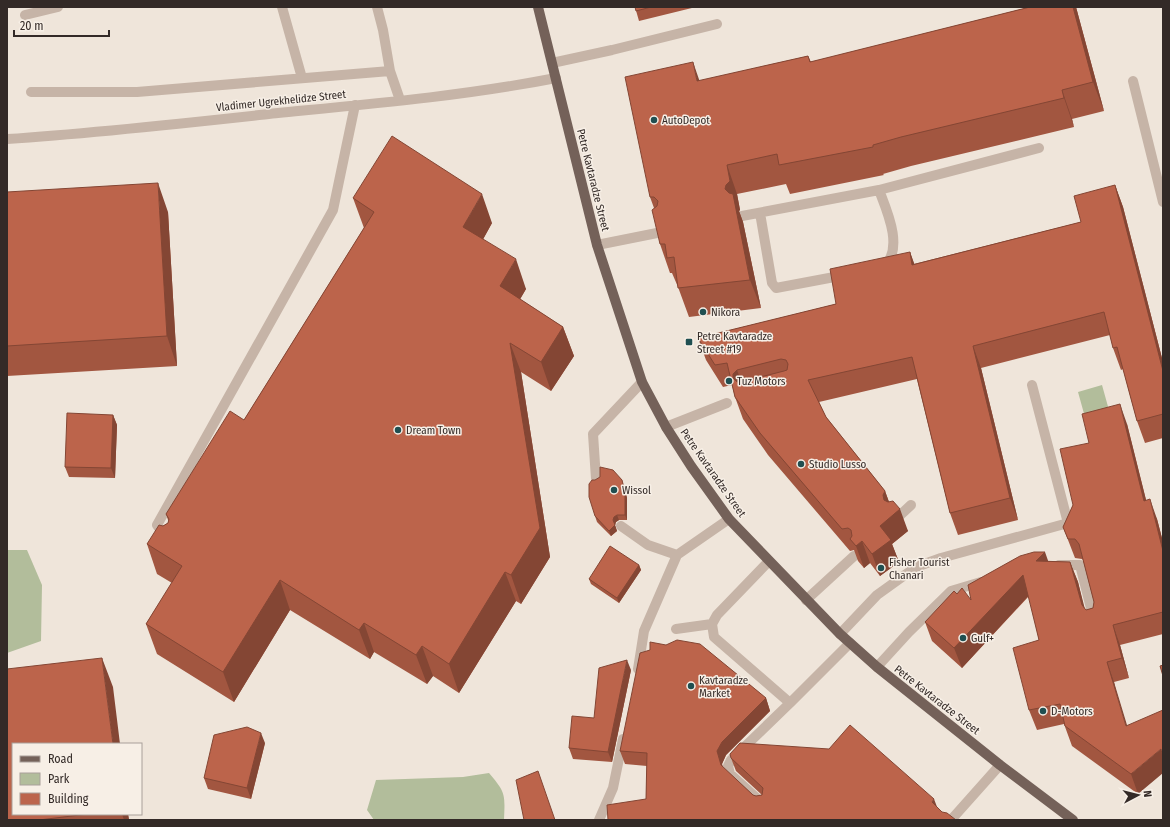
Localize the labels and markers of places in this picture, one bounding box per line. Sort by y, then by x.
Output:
place label: AutoDepot [662,114,710,127]
marker: AutoDepot [649,115,659,125]
place label: Nikora [711,306,740,319]
marker: Nikora [698,307,708,317]
place label: Petre Kavtaradze Street #19 [697,330,772,356]
marker: Petre Kavtaradze Street #19 [684,337,694,347]
place label: Tuz Motors [737,375,786,388]
marker: Tuz Motors [724,376,734,386]
place label: Dream Town [406,424,461,437]
marker: Dream Town [393,425,403,435]
place label: Studio Lusso [809,458,867,471]
marker: Studio Lusso [796,459,806,469]
place label: Wissol [622,484,651,497]
marker: Wissol [609,485,619,495]
place label: Fisher Tourist Chanari [889,556,950,582]
marker: Fisher Tourist Chanari [876,563,886,573]
place label: Gulf+ [971,632,994,645]
marker: Gulf+ [958,633,968,643]
place label: Kavtaradze Market [699,674,748,700]
marker: Kavtaradze Market [686,681,696,691]
place label: D-Motors [1051,705,1093,718]
marker: D-Motors [1038,706,1048,716]

